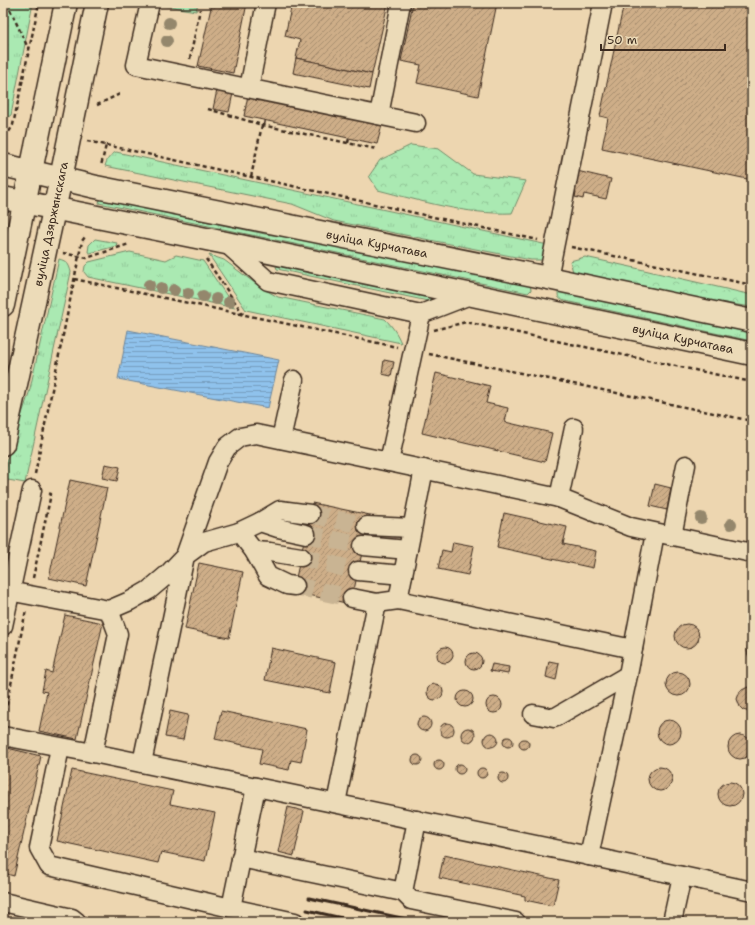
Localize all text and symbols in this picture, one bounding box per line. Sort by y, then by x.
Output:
scale bar [601,26,725,52]
text: 50 m [607,32,637,48]
street label: вуліца Дзяржынскага [30,160,72,288]
street label: вуліца Курчатава [325,226,430,262]
street label: вуліца Курчатава [631,320,736,358]

